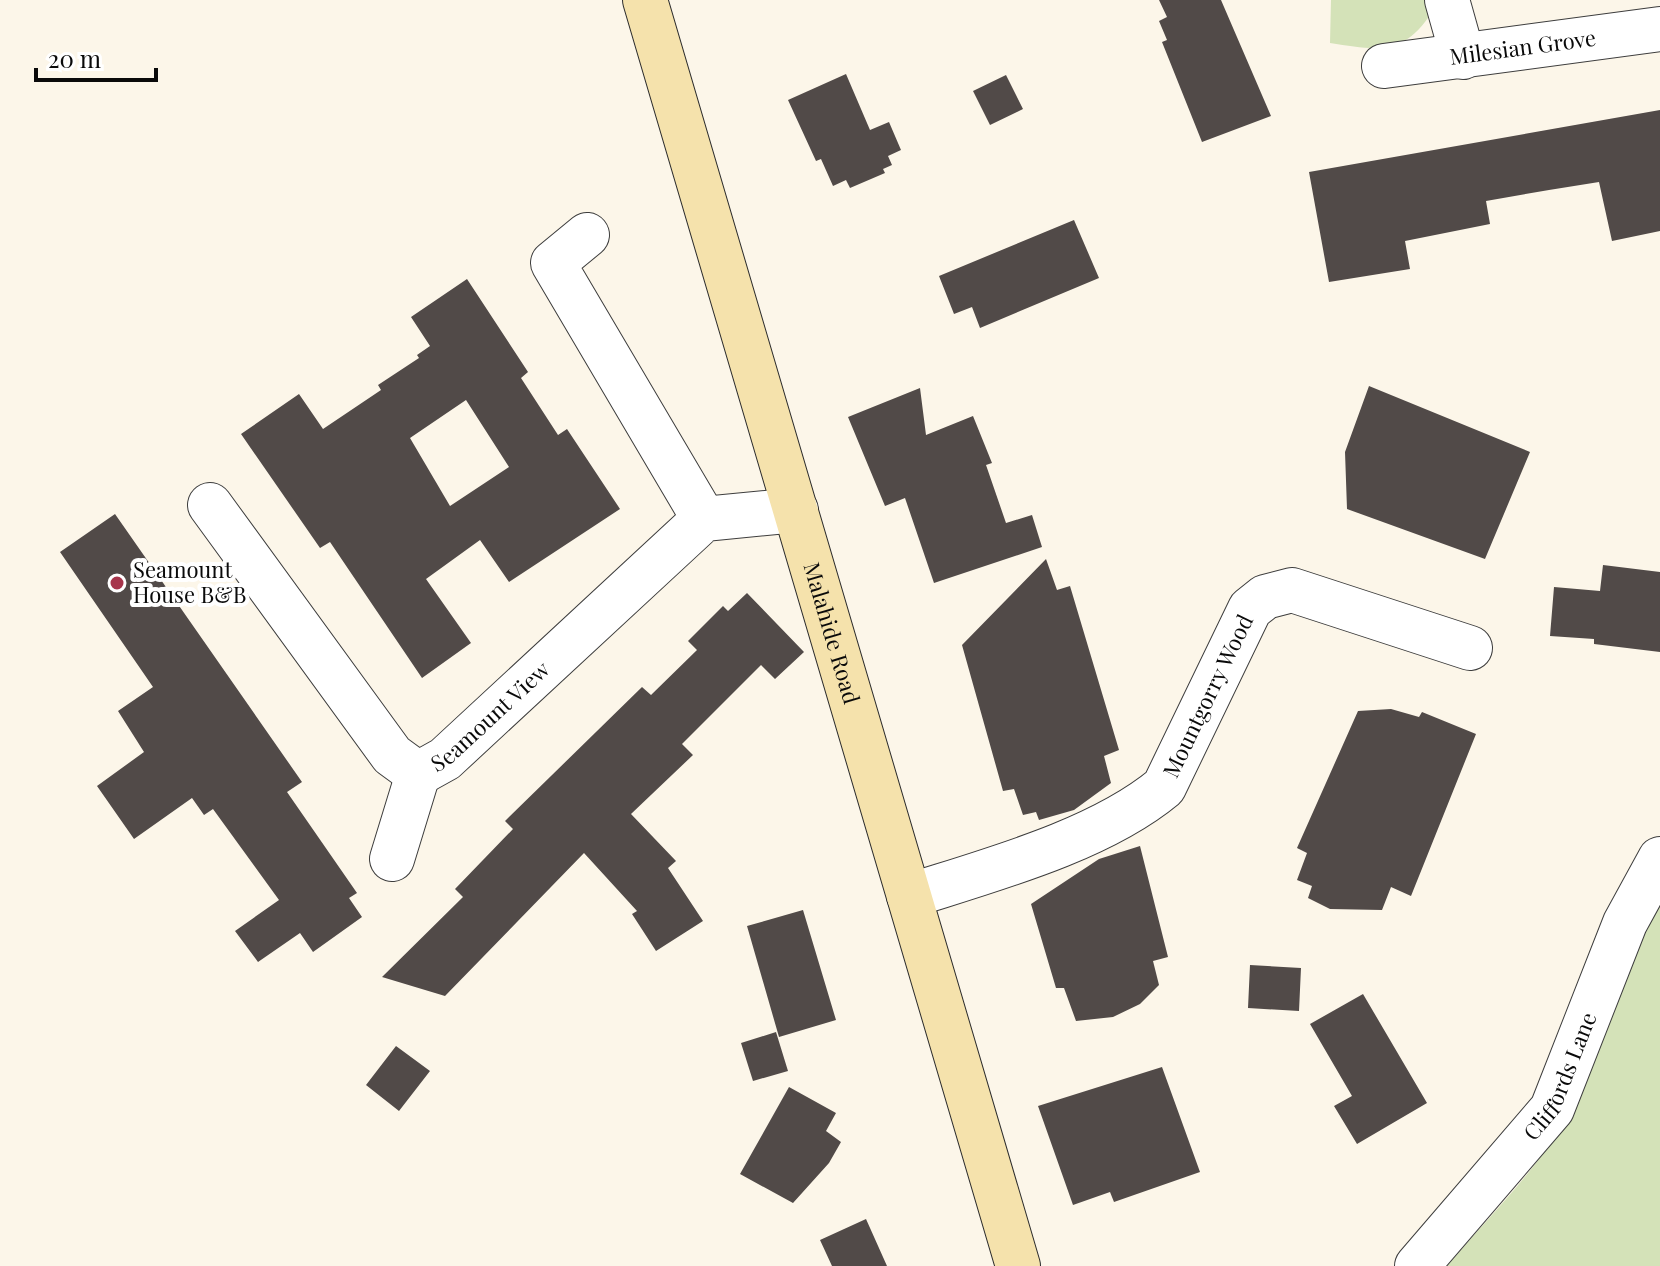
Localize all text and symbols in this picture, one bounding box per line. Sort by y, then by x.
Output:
street label: Milesian Grove [1448,22,1598,71]
scale bar [36,32,156,82]
text: 20 m [48,42,101,74]
place label: Seamount House B&B [133,554,246,609]
street label: Malahide Road [797,558,868,707]
marker: Seamount House B&B [108,574,126,592]
street label: Mountgorry Wood [1155,609,1259,782]
street label: Seamount View [425,654,555,778]
street label: Cliffords Lane [1516,1008,1603,1146]

